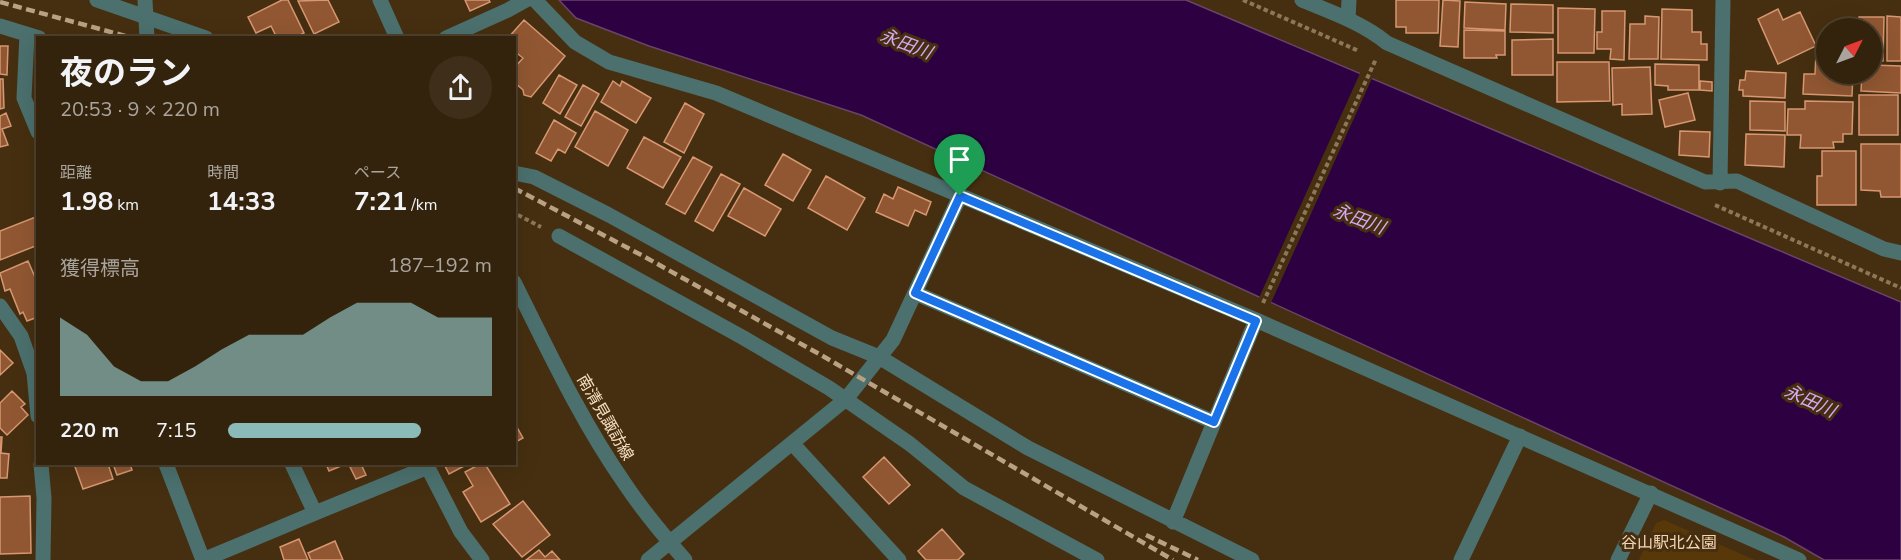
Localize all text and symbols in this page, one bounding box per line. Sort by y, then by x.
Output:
north arrow [1816,18,1882,84]
map controls [1816,18,1882,84]
water label: 永田川 [876,23,937,66]
text: 夜のラン [60,51,192,96]
button: share [429,56,492,119]
text: 20:53 · 9 × 220 m [60,96,220,123]
pin [934,134,985,196]
icon: arrive [943,143,976,176]
text: 距離 [60,162,92,184]
text: 時間 [207,162,239,184]
text: ペース [354,162,401,184]
text: 1.98 [60,184,113,219]
text: 14:33 [207,184,276,219]
text: 7:21 [354,184,407,219]
text: km [113,194,139,216]
text: /km [407,194,438,216]
water label: 永田川 [1329,198,1390,241]
text: 187–192 m [388,252,492,279]
text: 獲得標高 [60,255,140,282]
street label: 南清見諏訪線 [572,370,639,465]
water label: 永田川 [1780,379,1841,424]
text: 220 m [60,417,119,444]
text: 7:15 [156,417,197,444]
park label: 谷山駅北公園 [1621,532,1717,554]

